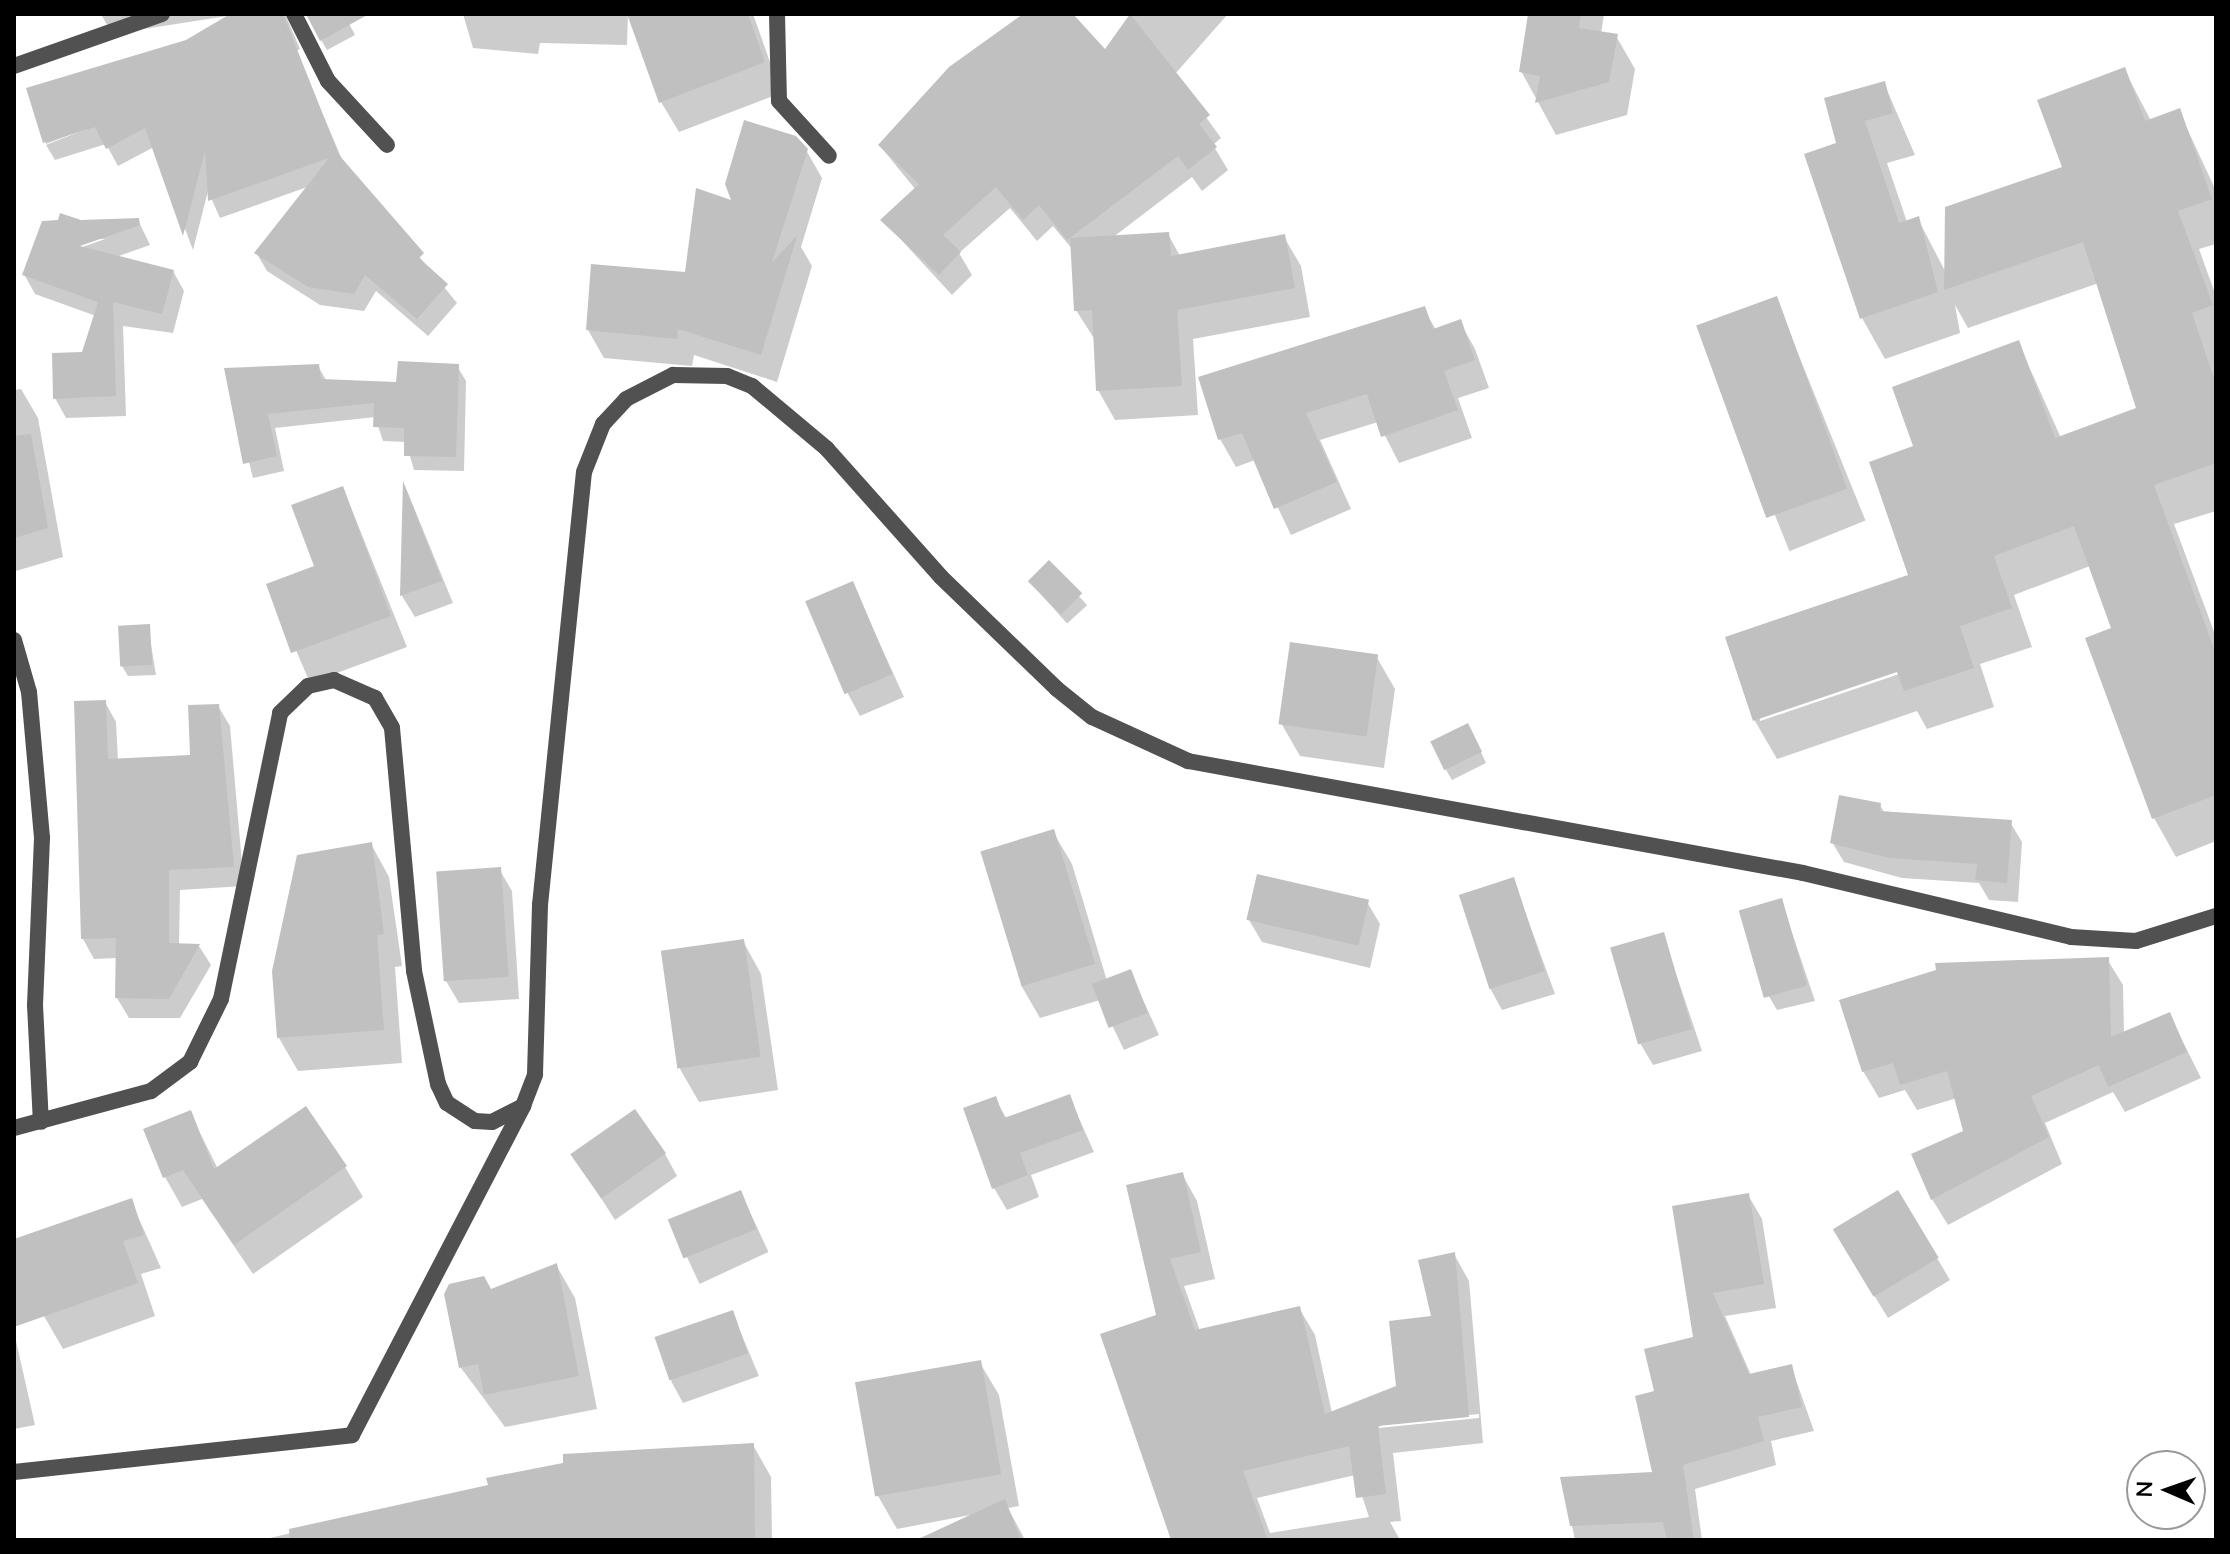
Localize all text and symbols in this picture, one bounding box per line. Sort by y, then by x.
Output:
north arrow [2126,1450,2206,1530]
text: N [2130,1480,2158,1498]

